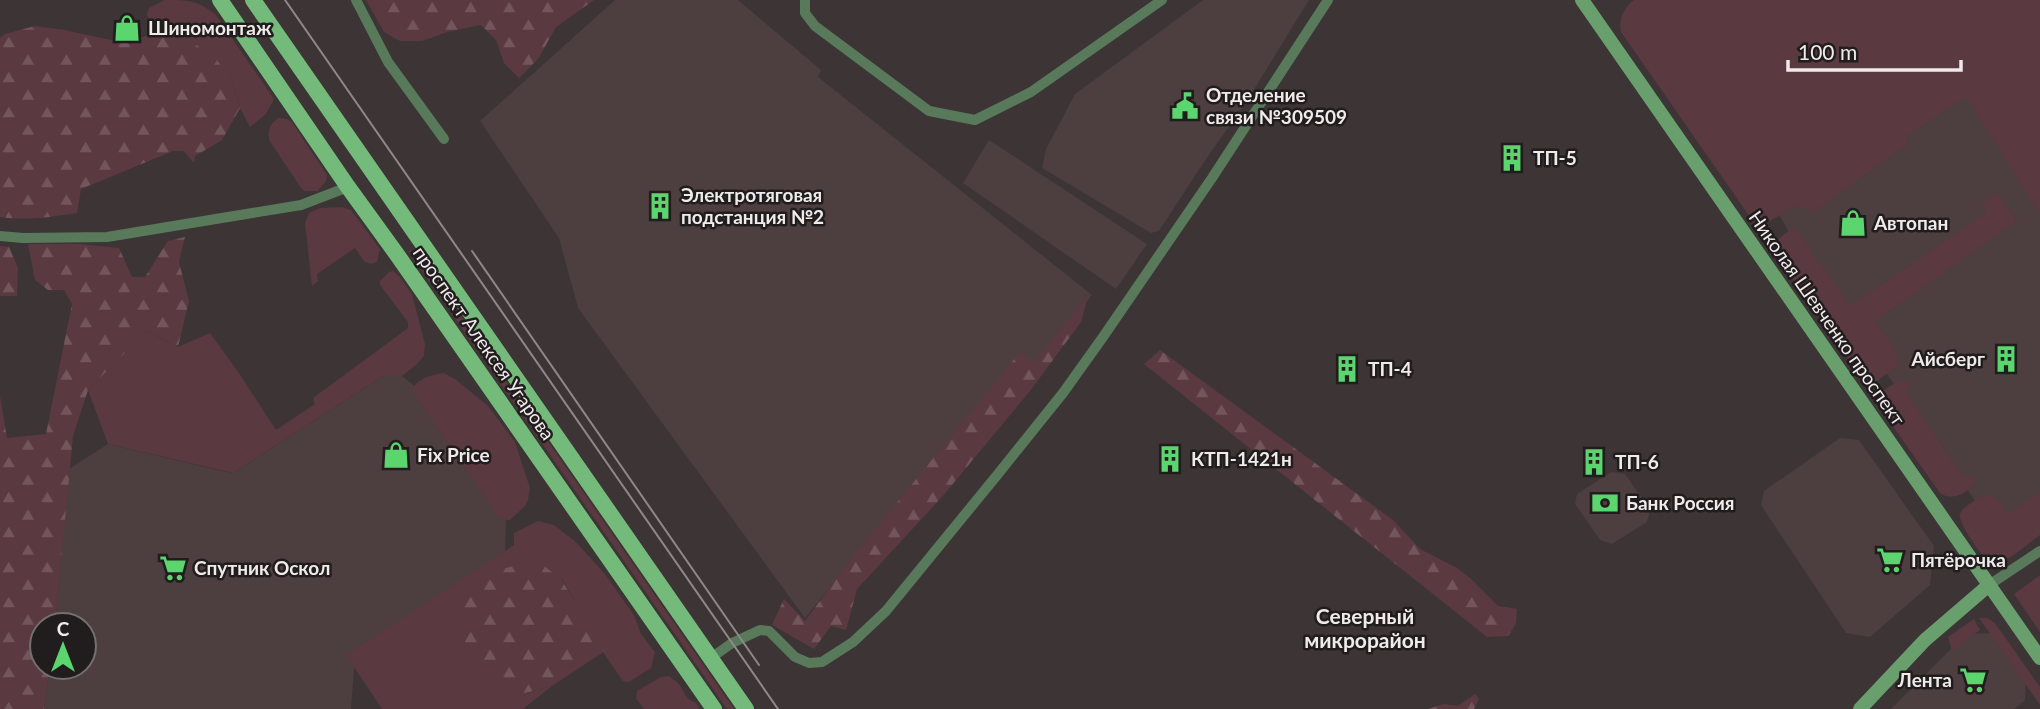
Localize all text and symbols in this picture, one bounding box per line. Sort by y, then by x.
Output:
shop icon: Шиномонтаж [112,13,142,43]
place label: Шиномонтаж [148,16,272,39]
scale bar [1788,28,1961,72]
text: 100 m [1798,39,1857,64]
place label: Отделение связи №309509 [1206,83,1347,128]
public building icon: Отделение связи №309509 [1170,91,1200,121]
building icon: ТП-5 [1497,143,1527,173]
place label: ТП-5 [1533,146,1577,169]
place label: Электротяговая подстанция №2 [681,183,824,228]
building icon: Электротяговая подстанция №2 [645,191,675,221]
street label: Николая Шевченко проспект [1744,206,1911,430]
shop icon: Автопан [1838,208,1868,238]
place label: Автопан [1873,211,1948,234]
street label: проспект Алексея Угарова [409,241,560,444]
building icon: Айсберг [1991,344,2021,374]
place label: Айсберг [1911,347,1985,370]
building icon: ТП-4 [1332,354,1362,384]
place label: ТП-4 [1368,357,1412,380]
shop icon: Fix Price [381,440,411,470]
place label: Fix Price [417,443,490,466]
building icon: КТП-1421н [1155,444,1185,474]
place label: КТП-1421н [1191,447,1292,470]
building icon: ТП-6 [1579,447,1609,477]
place label: ТП-6 [1615,450,1659,473]
bank icon: Банк Россия [1590,488,1620,518]
place label: Банк Россия [1626,491,1734,514]
supermarket icon: Пятёрочка [1875,545,1905,575]
place label: Пятёрочка [1911,548,2006,571]
supermarket icon: Спутник Оскол [158,553,188,583]
place label: Спутник Оскол [194,556,330,579]
district label: Северный микрорайон [1304,603,1426,652]
north arrow [28,611,98,681]
text: С [57,617,70,640]
supermarket icon: Лента [1958,665,1988,695]
place label: Лента [1897,668,1952,691]

